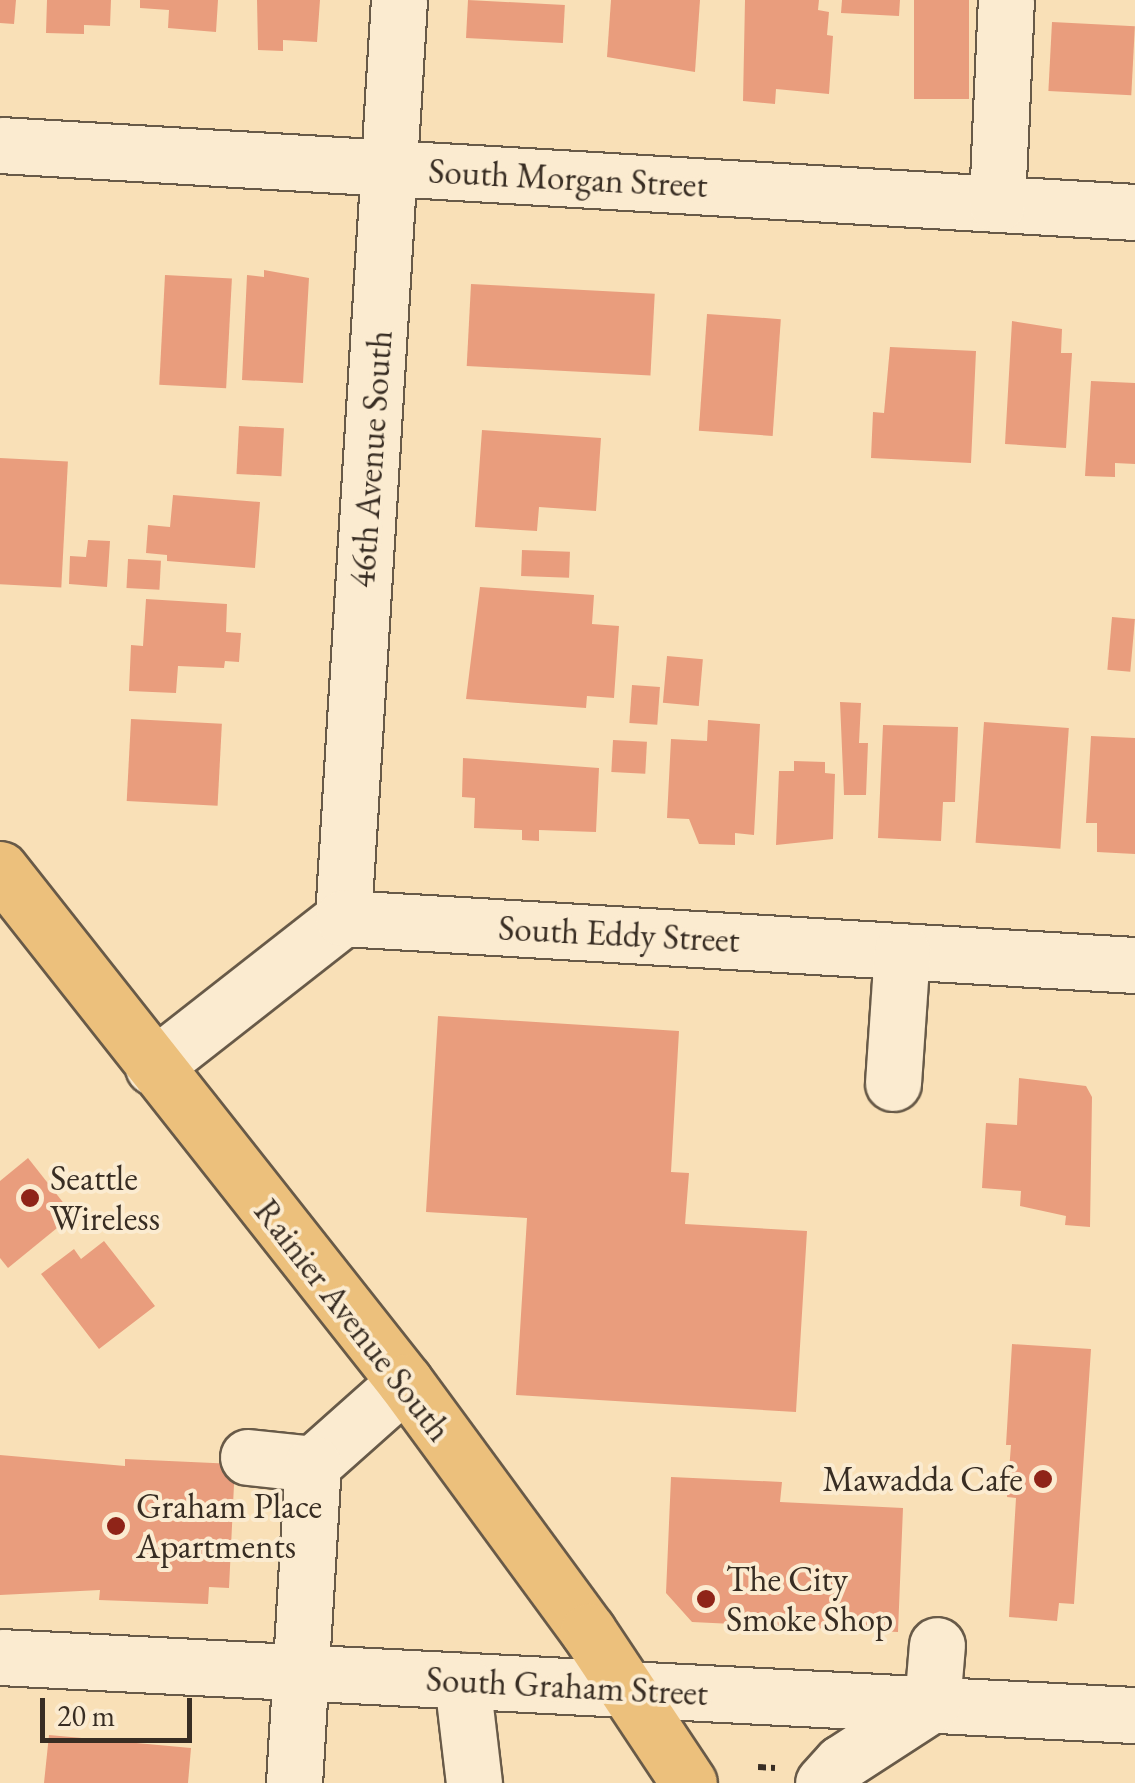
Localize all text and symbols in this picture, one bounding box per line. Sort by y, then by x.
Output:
street label: South Morgan Street [427,150,709,206]
street label: 46th Avenue South [341,329,401,589]
street label: South Eddy Street [497,907,741,961]
place label: Seattle Wireless [50,1157,160,1239]
marker: Seattle Wireless [19,1187,41,1209]
street label: Rainier Avenue South [246,1191,460,1449]
place label: Mawadda Cafe [822,1458,1023,1500]
marker: Mawadda Cafe [1032,1468,1054,1490]
place label: Graham Place Apartments [136,1485,322,1567]
marker: Graham Place Apartments [105,1515,127,1537]
place label: The City Smoke Shop [726,1558,893,1640]
marker: The City Smoke Shop [695,1588,717,1610]
street label: South Graham Street [425,1658,709,1714]
scale bar [45,1678,198,1740]
text: 20 m [57,1696,115,1735]

